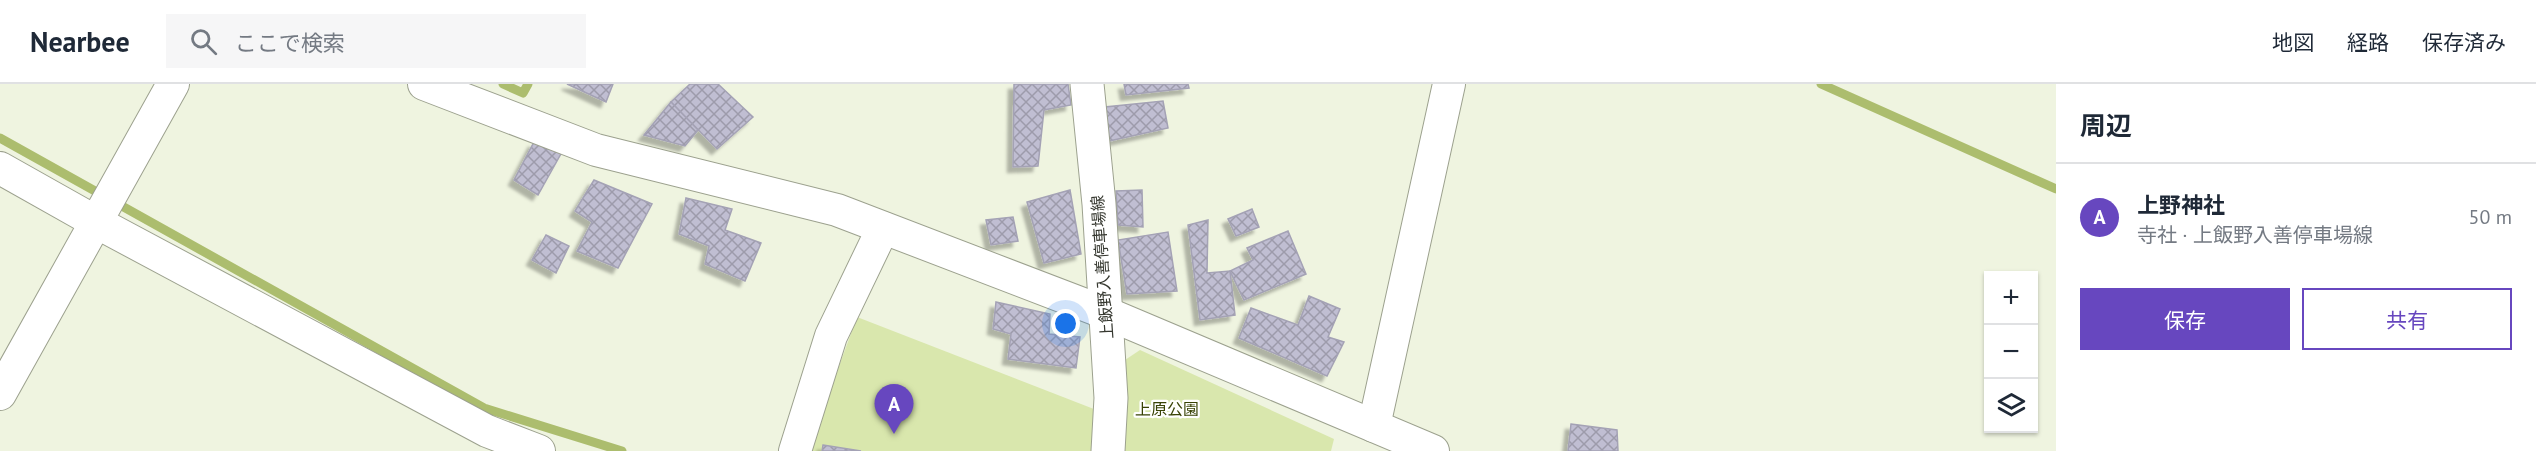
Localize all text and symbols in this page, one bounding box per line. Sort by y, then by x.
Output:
search box [166,14,586,68]
text: Nearbee [30,23,130,60]
icon: search [187,25,220,58]
text: ここで検索 [235,29,345,57]
text: 地図 [2272,29,2314,56]
text: 経路 [2347,29,2389,56]
text: 保存済み [2422,29,2506,56]
text: 周辺 [2080,109,2132,142]
text: 上野神社 [2137,191,2225,219]
street label: 上飯野入善停車場線 [1087,194,1117,340]
text: A [2093,204,2106,230]
text: 50 m [2469,204,2512,230]
text: 寺社 · 上飯野入善停車場線 [2137,222,2373,248]
map controls [1984,271,2038,433]
button: + [1984,271,2038,325]
button: 保存 [2080,288,2290,350]
button: 共有 [2302,288,2512,350]
your location [1051,309,1080,338]
button: − [1984,325,2038,379]
button: layers [1984,379,2038,433]
pin: A [874,384,914,434]
park label: 上原公園 [1135,399,1199,419]

